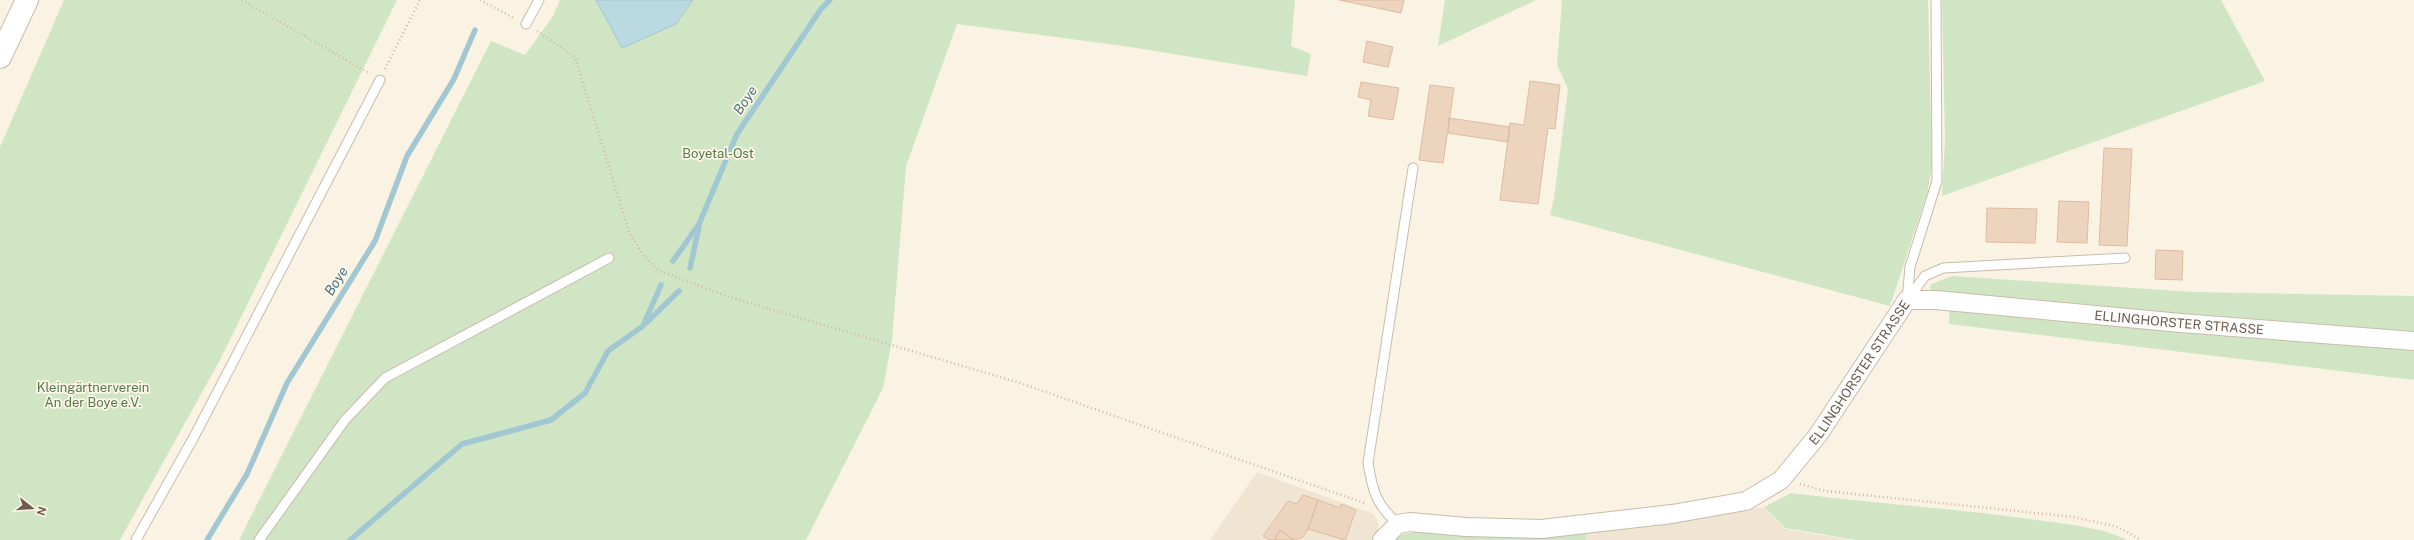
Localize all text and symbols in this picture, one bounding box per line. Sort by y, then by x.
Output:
water label: Boye [730,82,761,117]
park label: Boyetal-Ost [682,146,754,161]
water label: Boye [321,263,351,298]
street label: ELLINGHORSTER STRASSE [1806,297,1912,448]
street label: ELLINGHORSTER STRASSE [2094,307,2265,337]
park label: Kleingärtnerverein An der Boye e.V. [37,380,149,410]
north arrow [12,488,52,528]
text: N [35,505,49,517]

